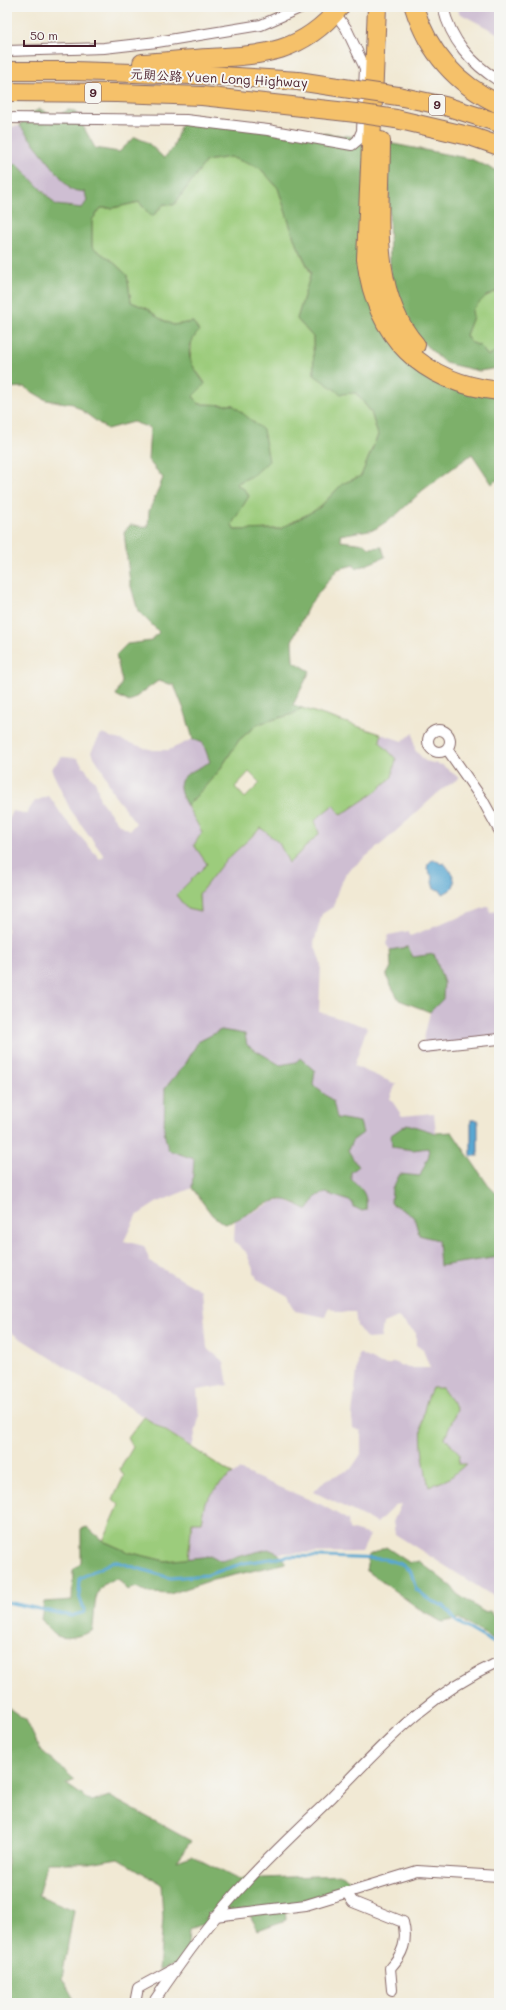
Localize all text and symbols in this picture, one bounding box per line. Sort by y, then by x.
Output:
scale bar [24,22,95,48]
text: 50 m [30,27,58,43]
street label: 元朗公路 Yuen Long Highway [130,64,308,91]
road number: 9 [85,83,101,103]
road number: 9 [429,95,445,115]

